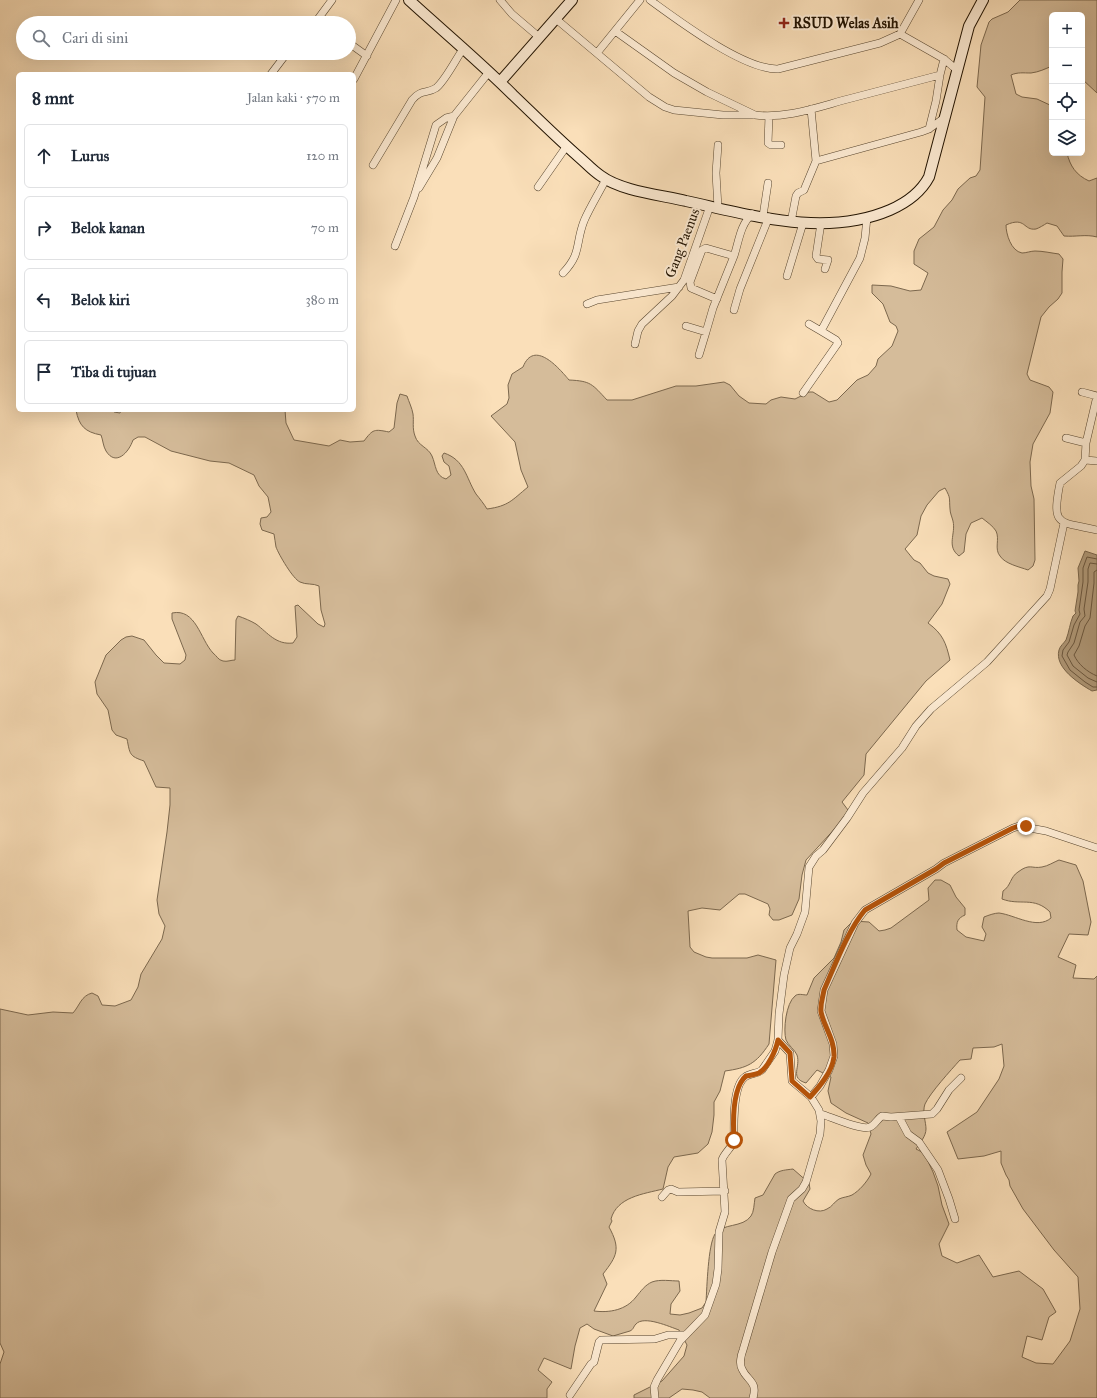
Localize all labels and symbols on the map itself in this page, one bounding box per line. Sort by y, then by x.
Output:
place label: RSUD Welas Asih [793,15,899,32]
marker: RSUD Welas Asih [778,17,790,29]
street label: Gang Paenus [661,206,703,280]
route end [1017,817,1035,835]
route start [725,1131,743,1149]

